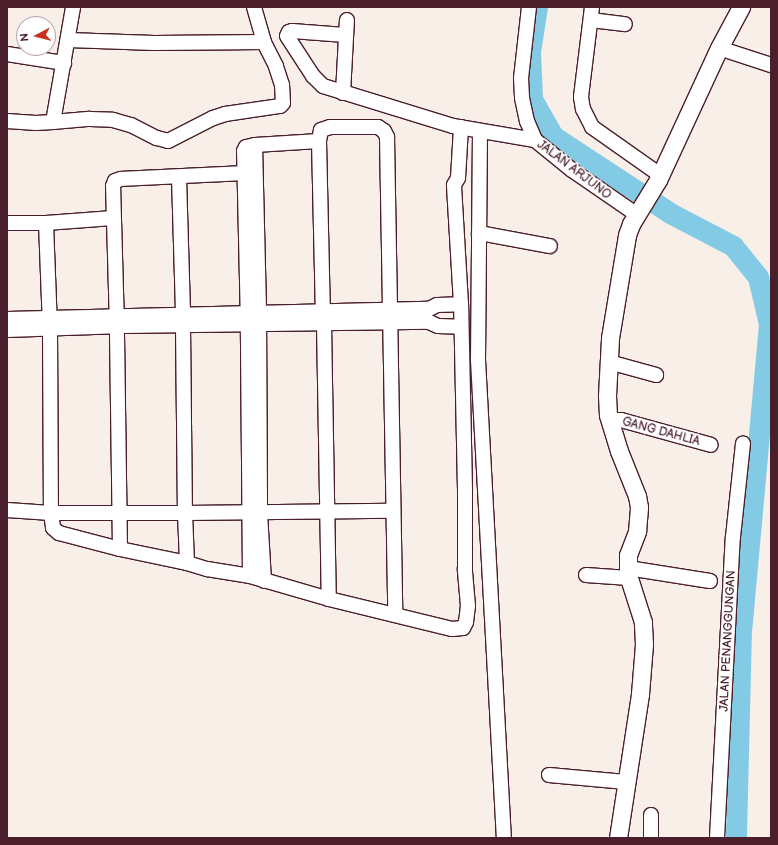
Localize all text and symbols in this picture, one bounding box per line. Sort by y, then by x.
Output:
north arrow [16,16,56,56]
text: N [18,33,32,42]
street label: JALAN ARJUNO [534,138,614,202]
street label: GANG DAHLIA [621,415,701,449]
street label: JALAN PENANGGUNGAN [717,570,739,712]

